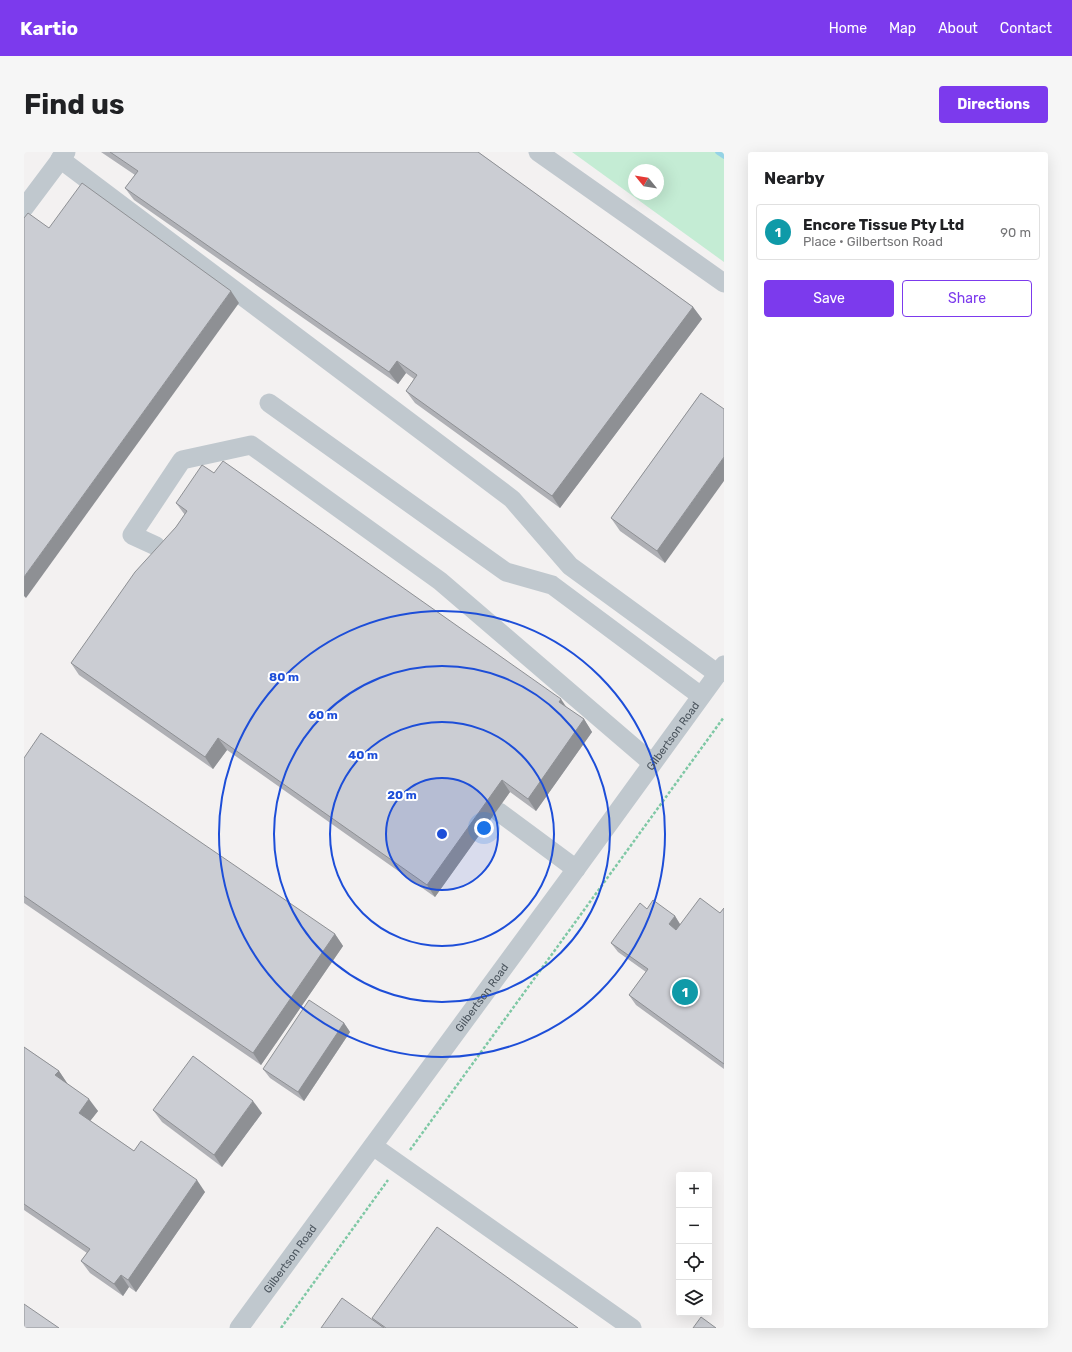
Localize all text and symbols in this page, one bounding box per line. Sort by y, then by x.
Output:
text: Kartio [20,17,78,40]
text: Home [829,20,867,37]
text: Map [889,20,916,37]
text: About [938,20,978,37]
text: Contact [1000,20,1052,37]
button: Directions [939,86,1048,123]
text: Find us [24,88,124,121]
north arrow [628,164,664,200]
text: Nearby [764,168,825,188]
text: Encore Tissue Pty Ltd [803,216,964,234]
text: 1 [775,225,781,240]
text: 90 m [1000,225,1031,240]
text: Place · Gilbertson Road [803,234,943,249]
button: Save [764,280,894,317]
button: Share [902,280,1032,317]
text: 80 m [269,670,299,684]
street label: Gilbertson Road [644,699,702,773]
text: 60 m [308,708,338,722]
text: 40 m [348,748,378,762]
text: 20 m [387,788,417,802]
your location [474,818,494,838]
centre of rings [435,827,449,841]
street label: Gilbertson Road [453,961,511,1035]
pin: 1 [672,977,698,1007]
map controls [676,1172,712,1316]
button: + [676,1172,712,1208]
button: − [676,1208,712,1244]
street label: Gilbertson Road [261,1222,320,1296]
button: locate [676,1244,712,1280]
button: layers [676,1280,712,1316]

